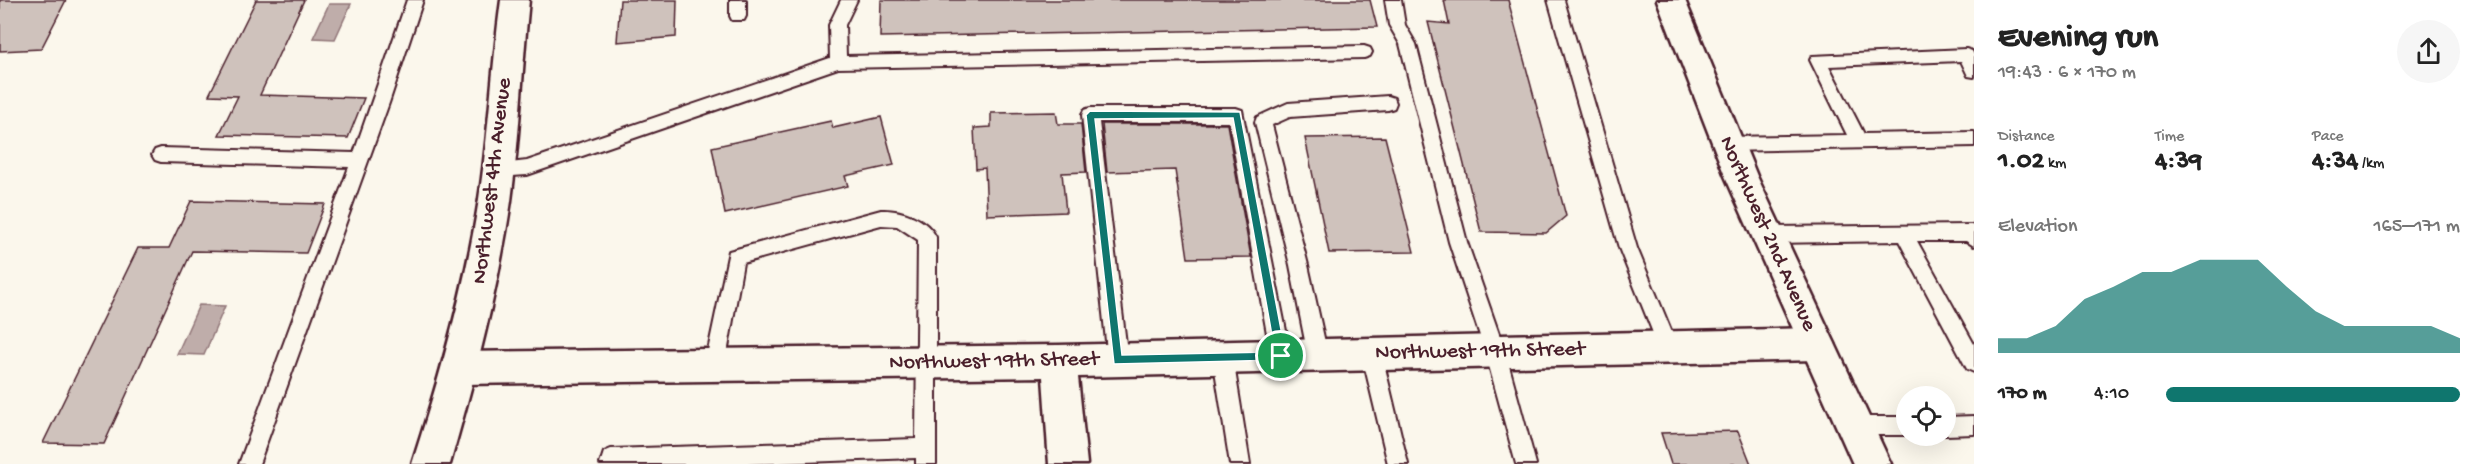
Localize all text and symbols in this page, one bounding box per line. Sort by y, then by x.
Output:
text: Evening run [1998,20,2158,58]
button: share [2397,20,2460,83]
text: 19:43 · 6 × 170 m [1998,62,2136,85]
street label: Northwest 4th Avenue [467,76,519,286]
text: Distance [1998,128,2055,147]
text: Time [2155,128,2184,147]
text: Pace [2312,128,2343,147]
street label: Northwest 2nd Avenue [1712,133,1822,336]
text: 1.02 [1998,147,2044,178]
text: 4:39 [2155,147,2202,178]
text: 4:34 [2312,147,2358,178]
text: km [2044,155,2066,174]
text: /km [2358,155,2384,174]
text: Elevation [1998,216,2078,239]
text: 165–171 m [2374,216,2460,239]
pin [1255,330,1306,381]
street label: Northwest 19th Street [1375,337,1587,367]
icon: arrive [1264,339,1297,372]
street label: Northwest 19th Street [889,347,1101,377]
text: 170 m [1998,383,2047,406]
text: 4:10 [2094,383,2129,406]
map controls [1896,386,1956,446]
button: locate [1896,386,1956,446]

